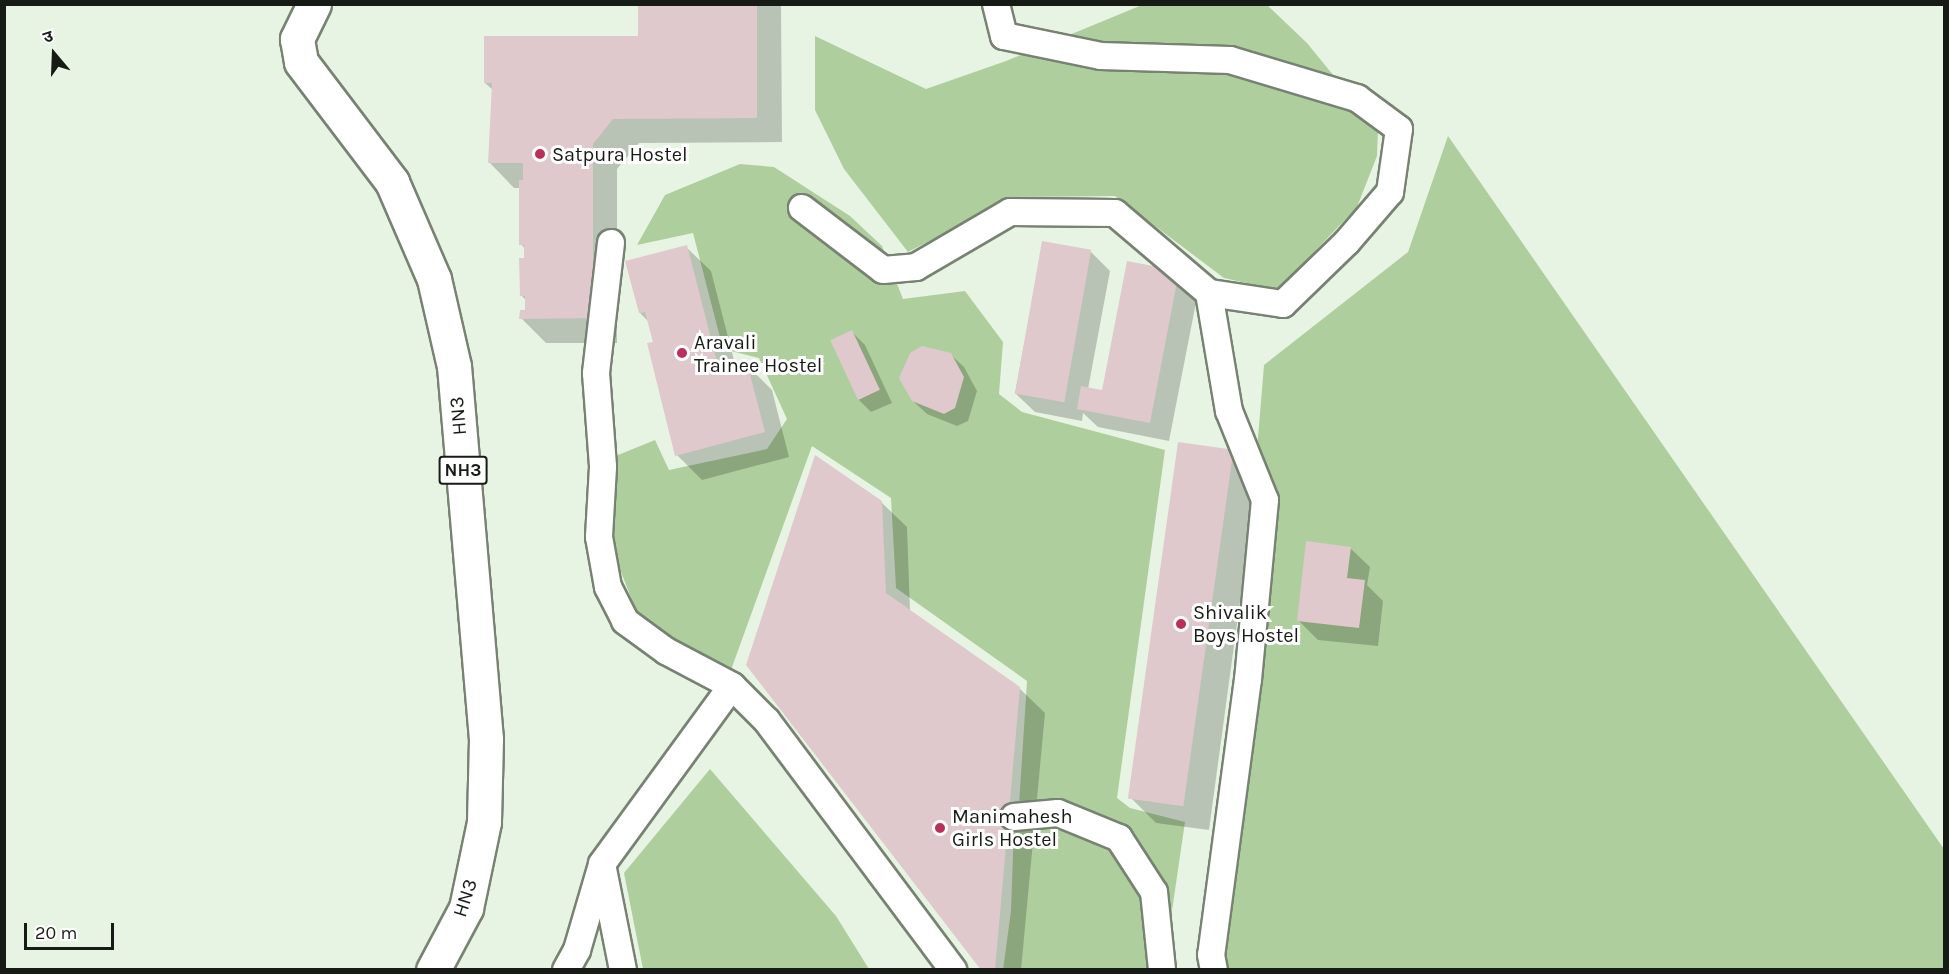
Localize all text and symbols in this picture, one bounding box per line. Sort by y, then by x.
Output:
north arrow [24,24,84,84]
text: उ [40,26,56,47]
place label: Satpura Hostel [552,142,688,166]
marker: Satpura Hostel [533,147,547,161]
place label: Aravali Trainee Hostel [694,330,822,377]
marker: Aravali Trainee Hostel [675,346,689,360]
street label: HN3 [444,396,472,436]
road number: NH3 [438,455,488,485]
place label: Shivalik Boys Hostel [1193,600,1299,647]
marker: Shivalik Boys Hostel [1174,617,1188,631]
place label: Manimahesh Girls Hostel [952,804,1073,851]
marker: Manimahesh Girls Hostel [933,821,947,835]
street label: HN3 [448,876,482,920]
scale bar [27,911,117,949]
text: 20 m [35,922,77,944]

